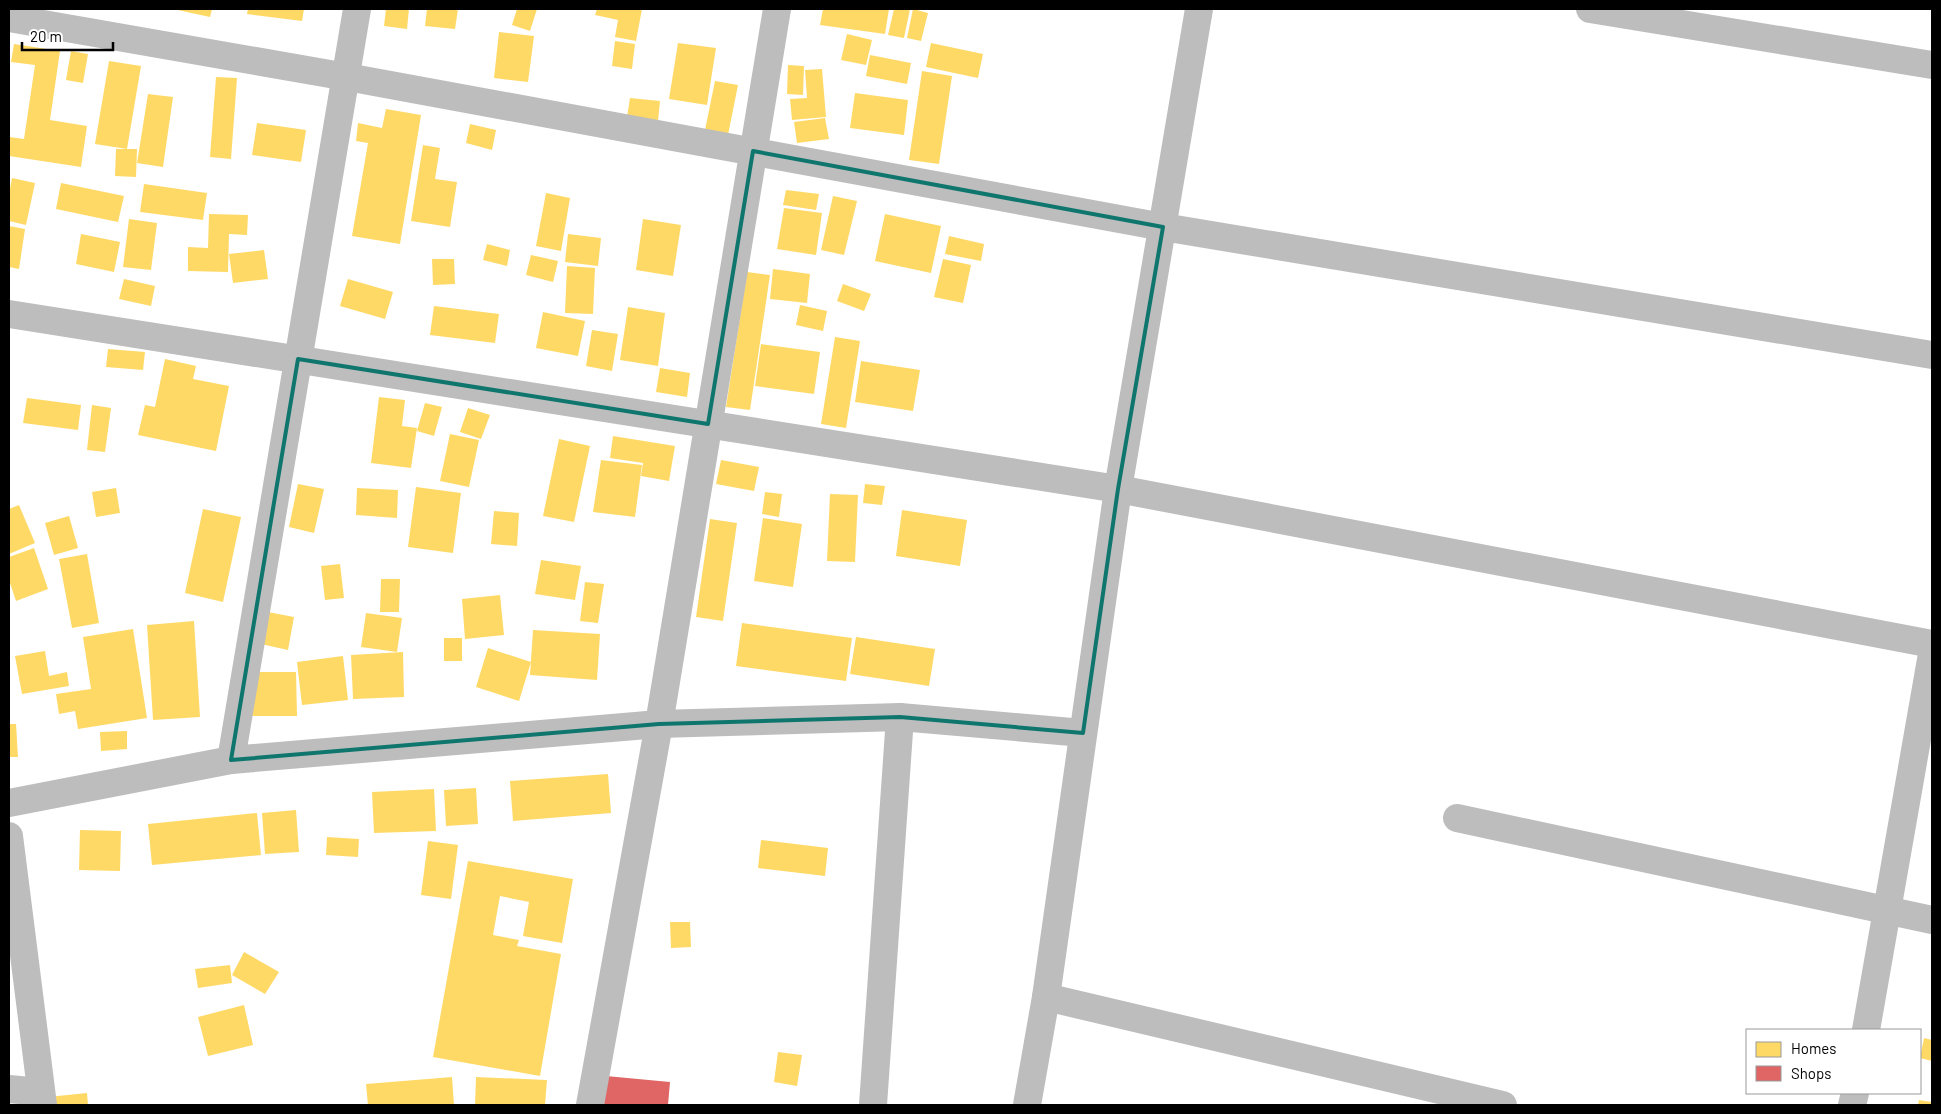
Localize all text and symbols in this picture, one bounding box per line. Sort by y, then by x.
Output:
scale bar [22,20,114,52]
text: 20 m [30,27,62,45]
legend [1746,1029,1921,1094]
text: Homes [1791,1039,1836,1057]
text: Shops [1791,1064,1831,1082]

